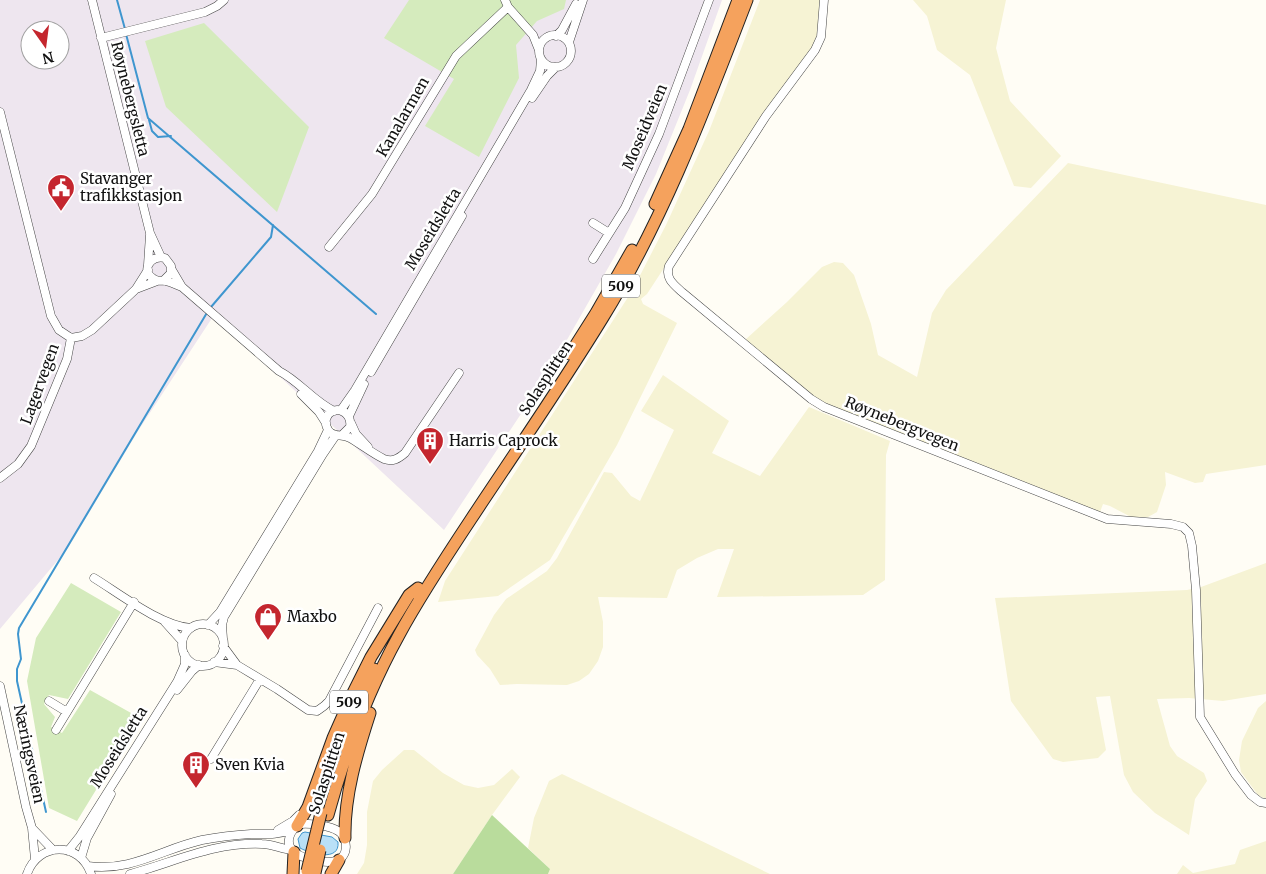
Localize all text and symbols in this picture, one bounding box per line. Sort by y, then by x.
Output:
north arrow [20,20,70,70]
street label: Røynebergsletta [107,39,154,158]
text: N [41,48,56,68]
street label: Kanalarmen [372,73,433,160]
street label: Moseidveien [618,81,671,173]
place label: Stavanger trafikkstasjon [80,169,182,205]
public building icon: Stavanger trafikkstasjon [46,173,76,212]
street label: Moseidsletta [401,184,464,273]
road number: 509 [602,274,640,298]
street label: Solasplitten [514,337,577,419]
street label: Lagervegen [16,341,63,427]
street label: Røynebergvegen [842,392,962,455]
building icon: Harris Caprock [415,426,445,465]
place label: Harris Caprock [449,431,558,450]
shop icon: Maxbo [253,602,283,641]
place label: Maxbo [287,607,337,626]
road number: 509 [330,690,368,714]
street label: Næringsveien [10,703,49,805]
street label: Moseidsletta [86,703,151,791]
street label: Solasplitten [304,729,349,816]
building icon: Sven Kvia [181,750,211,789]
place label: Sven Kvia [215,755,285,774]

